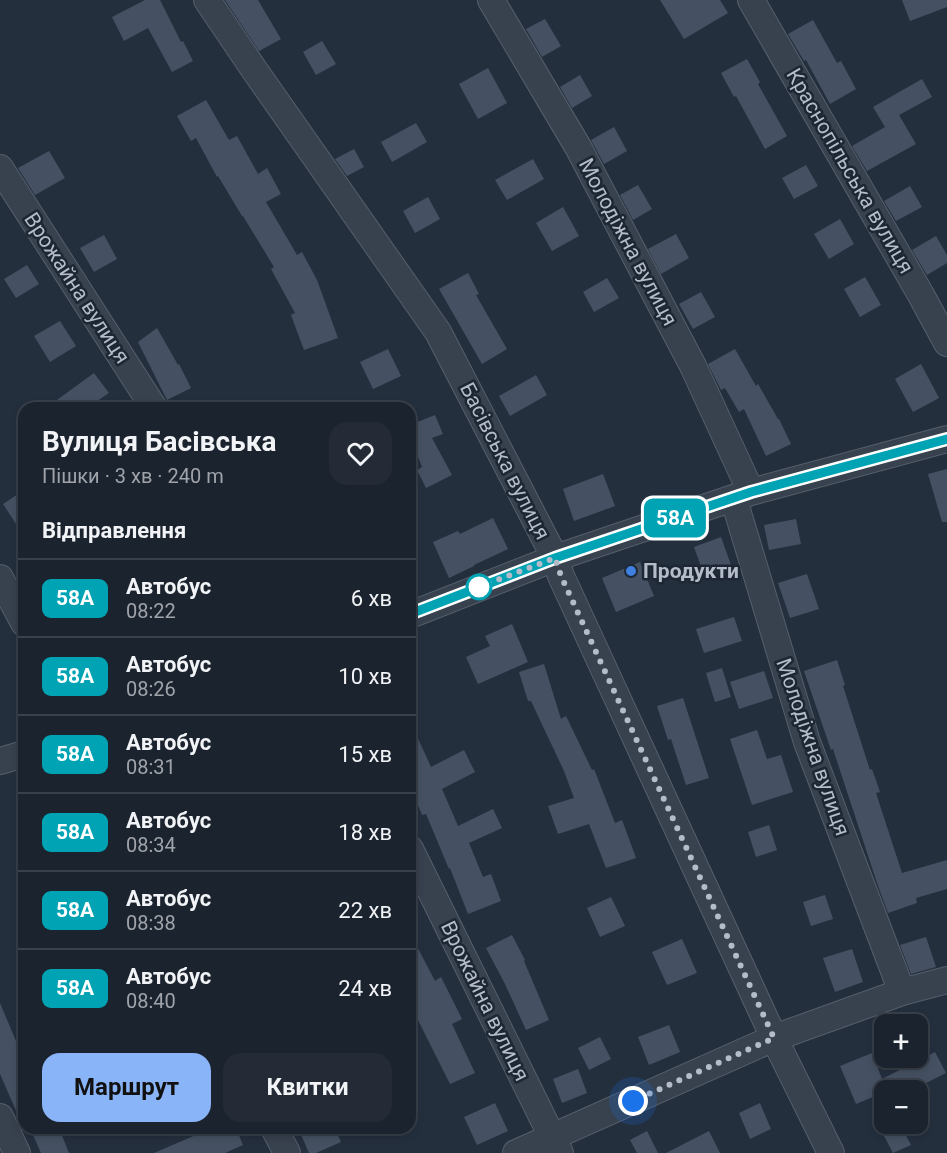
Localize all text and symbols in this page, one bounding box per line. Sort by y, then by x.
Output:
street label: Краснопільська вулиця [781,64,919,278]
street label: Молодіжна вулиця [574,154,682,330]
street label: Врожайна вулиця [19,208,135,368]
street label: Басівська вулиця [455,379,555,543]
button: heart [329,422,392,485]
text: Вулиця Басівська [42,425,276,458]
text: Пішки · 3 хв · 240 m [42,464,224,488]
line badge: 58А [640,498,710,538]
text: 58А [656,506,694,530]
text: Відправлення [42,518,186,543]
place label: Продукти [643,559,739,583]
marker: Продукти [624,564,638,578]
text: Автобус [126,574,211,599]
unlabelled marker [466,574,492,600]
text: 58А [56,586,94,610]
text: 6 хв [351,586,392,611]
text: 08:22 [126,599,176,623]
text: Автобус [126,652,211,677]
street label: Молодіжна вулиця [771,655,855,839]
text: 58А [56,664,94,688]
text: 10 хв [338,664,392,689]
text: 08:26 [126,677,176,701]
text: Автобус [126,730,211,755]
text: 58А [56,742,94,766]
text: 15 хв [338,742,392,767]
text: 08:31 [126,755,176,779]
text: Автобус [126,808,211,833]
text: 58А [56,820,94,844]
text: 18 хв [338,820,392,845]
text: 08:34 [126,833,176,857]
text: Автобус [126,886,211,911]
text: 58А [56,898,94,922]
text: 22 хв [338,898,392,923]
text: 08:38 [126,911,176,935]
street label: Врожайна вулиця [436,917,534,1085]
text: Автобус [126,964,211,989]
text: 58А [56,976,94,1000]
text: 24 хв [338,976,392,1001]
text: 08:40 [126,989,176,1013]
map controls [874,1014,928,1134]
button: + [874,1014,928,1068]
button: Маршрут [42,1053,211,1122]
button: Квитки [223,1053,392,1122]
button: − [874,1080,928,1134]
your location [618,1086,648,1116]

